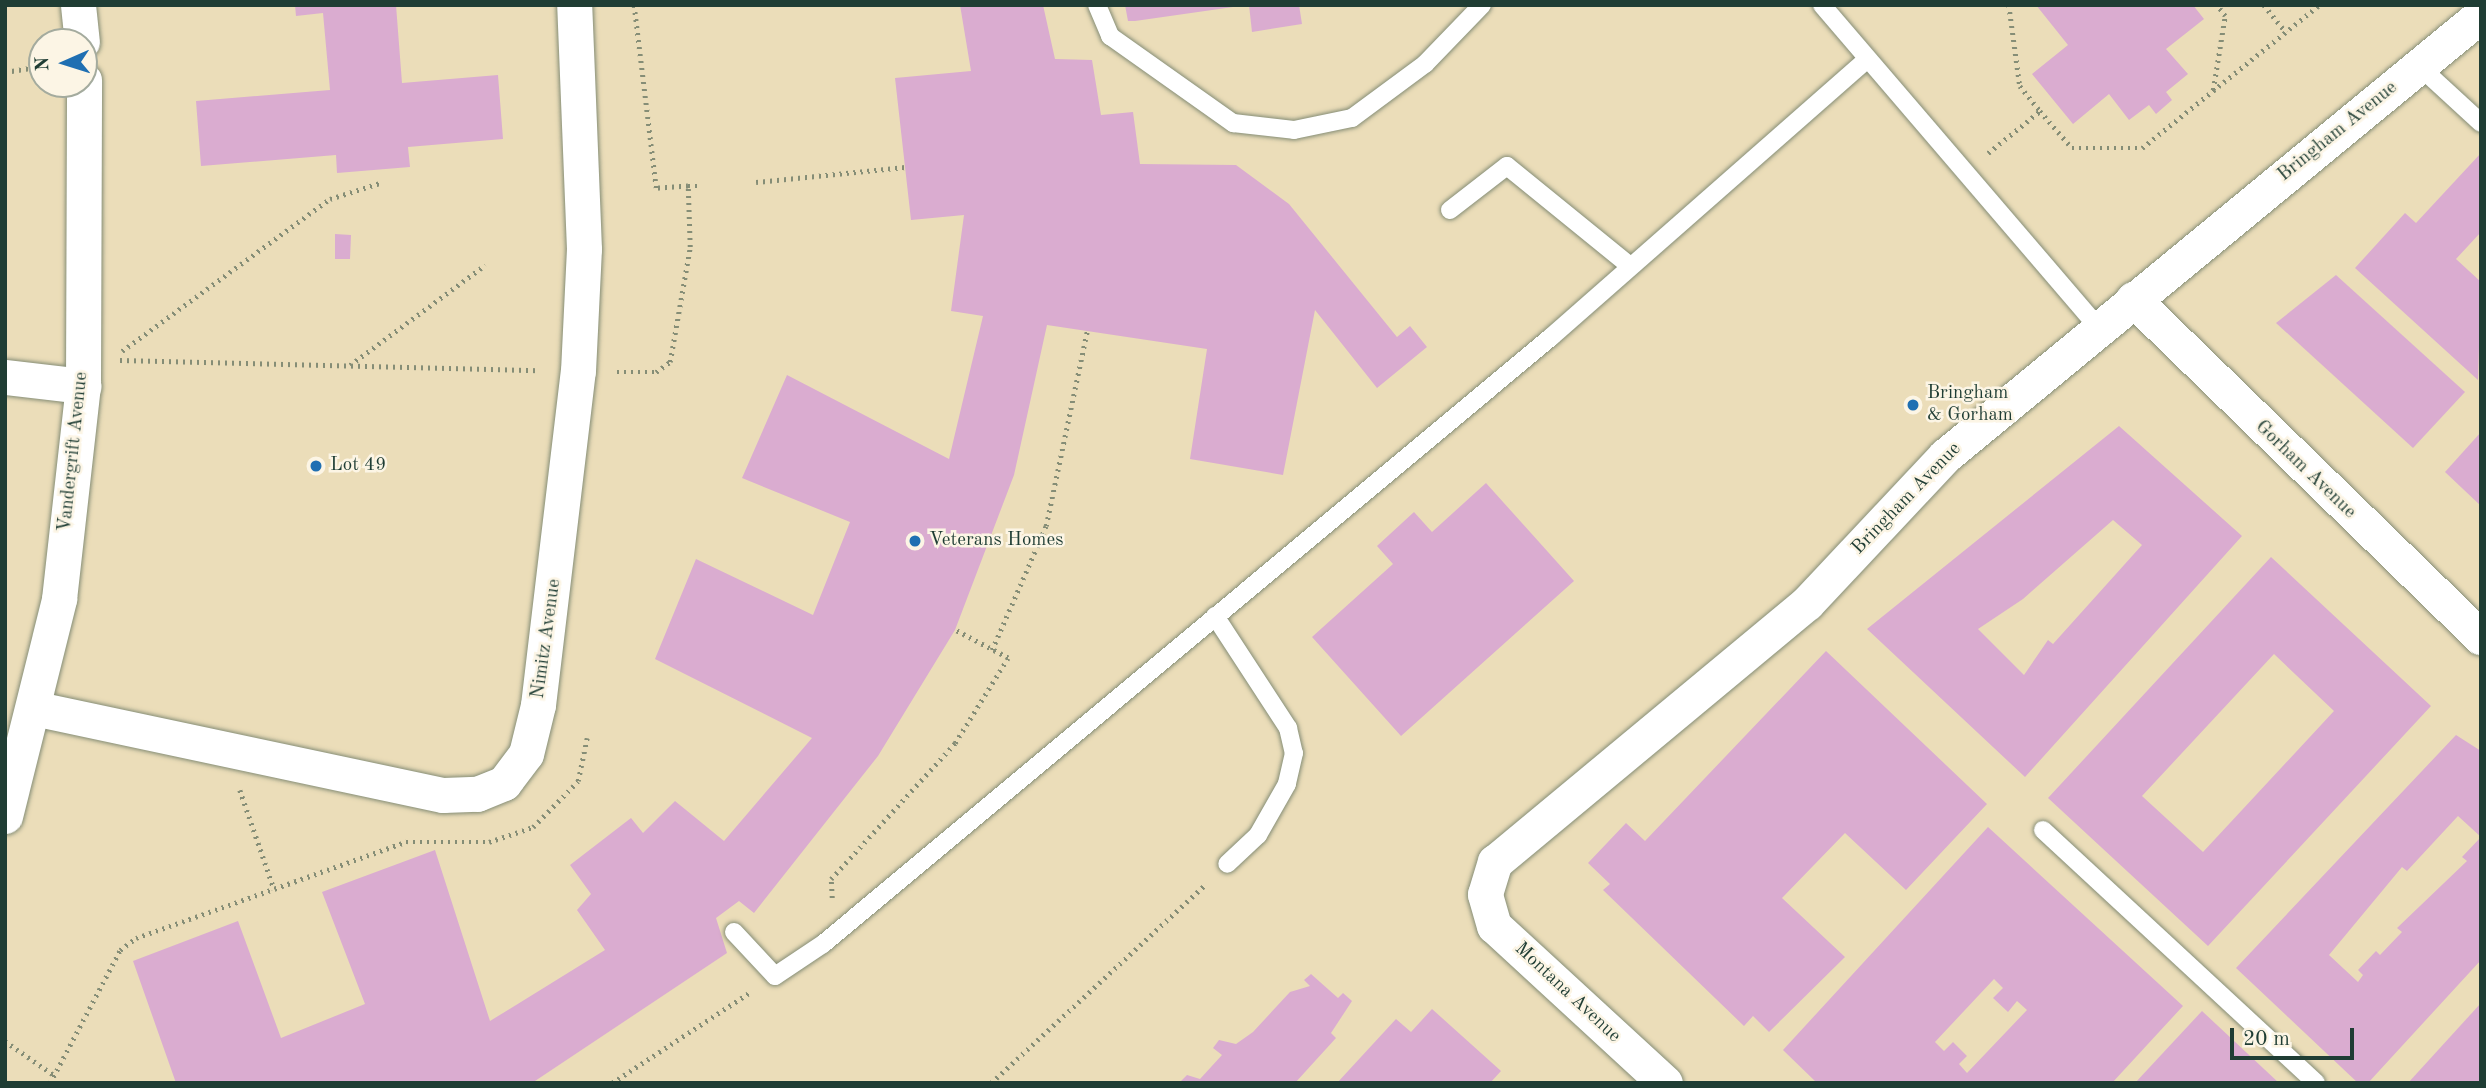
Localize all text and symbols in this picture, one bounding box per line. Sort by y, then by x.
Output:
north arrow [28,28,98,98]
text: N [34,56,53,72]
street label: Bringham Avenue [2274,77,2402,187]
street label: Vandergrift Avenue [54,371,94,533]
place label: Bringham & Gorham [1927,383,2013,427]
marker: Bringham & Gorham [1905,397,1921,413]
street label: Gorham Avenue [2250,416,2360,524]
street label: Bringham Avenue [1848,438,1966,560]
place label: Lot 49 [330,455,386,477]
marker: Lot 49 [308,458,324,474]
place label: Veterans Homes [929,530,1063,552]
marker: Veterans Homes [907,533,923,549]
street label: Nimitz Avenue [527,578,567,700]
street label: Montana Avenue [1509,938,1625,1048]
scale bar [2234,1014,2358,1058]
text: 20 m [2243,1029,2290,1050]

